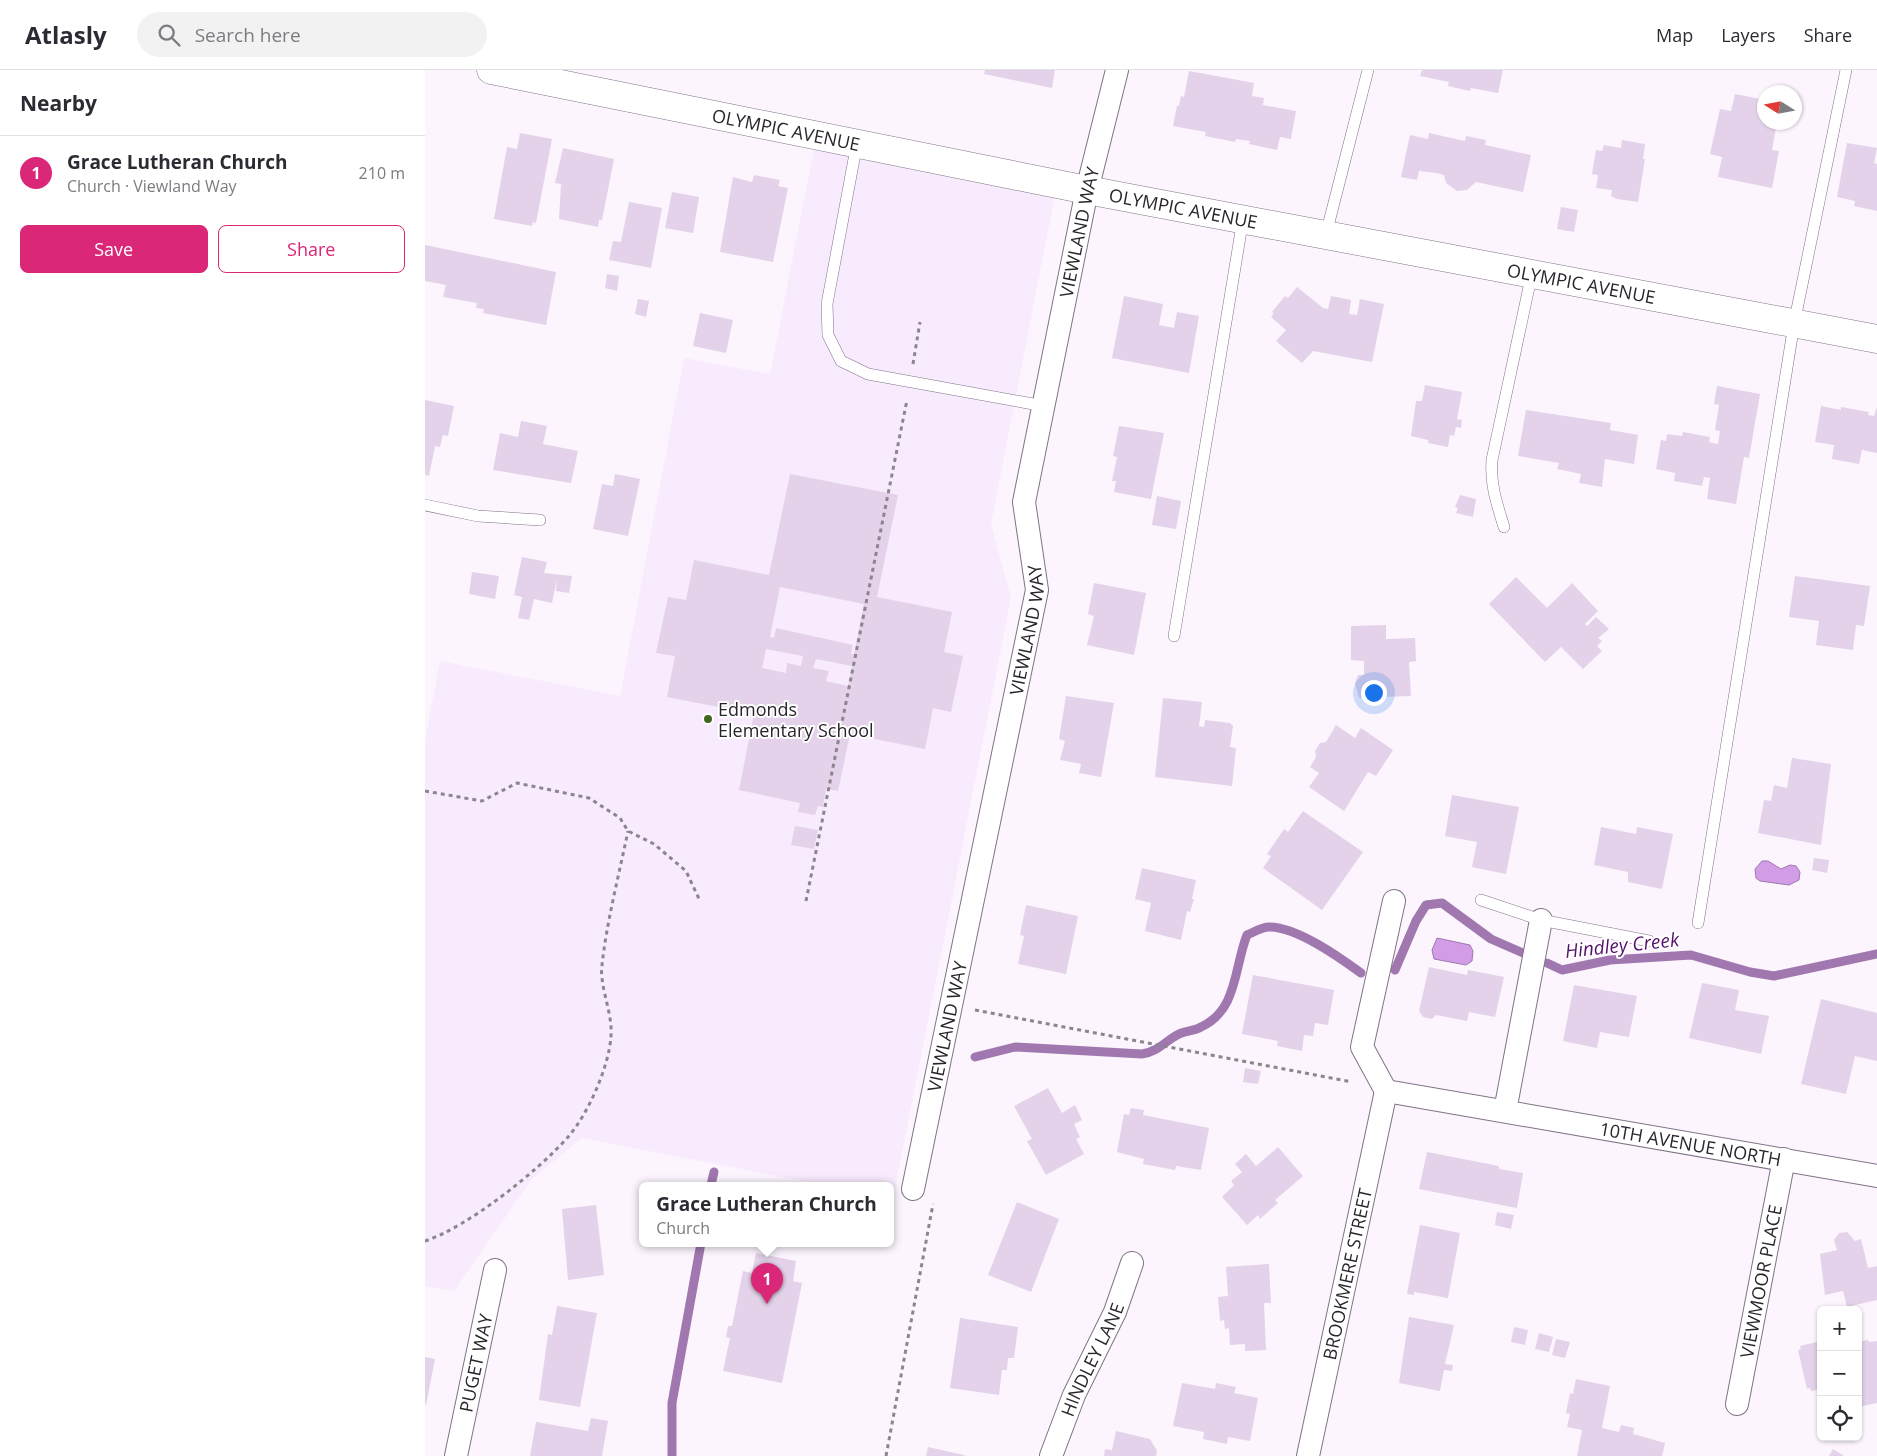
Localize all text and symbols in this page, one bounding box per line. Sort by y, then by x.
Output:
search box [137,12,487,57]
text: Atlasly [25,18,107,51]
icon: search [155,21,183,49]
text: Search here [195,22,301,48]
text: Map [1656,23,1693,47]
text: Layers [1721,23,1776,47]
text: Share [1804,23,1852,47]
north arrow [1757,85,1802,130]
text: Nearby [20,89,97,117]
street label: OLYMPIC AVENUE [710,103,862,156]
text: Grace Lutheran Church [67,149,287,175]
text: 1 [31,162,41,184]
text: 210 m [359,162,405,184]
street label: VIEWLAND WAY [1054,164,1105,299]
text: Church · Viewland Way [67,175,237,197]
street label: OLYMPIC AVENUE [1107,182,1259,234]
button: Save [20,225,208,273]
button: Share [218,225,405,273]
street label: OLYMPIC AVENUE [1505,258,1657,309]
street label: VIEWLAND WAY [1004,562,1050,697]
your location [1361,680,1387,706]
place label: Edmonds Elementary School [718,697,874,742]
marker: Edmonds Elementary School [702,713,714,725]
water label: Hindley Creek [1564,926,1681,964]
street label: VIEWLAND WAY [921,958,972,1094]
street label: 10TH AVENUE NORTH [1598,1116,1783,1171]
popup [639,1182,894,1247]
street label: BROOKMERE STREET [1317,1186,1377,1362]
text: Grace Lutheran Church [656,1191,877,1217]
street label: VIEWMOOR PLACE [1734,1203,1787,1360]
text: Church [656,1217,710,1239]
pin: 1 [751,1263,783,1304]
street label: HINDLEY LANE [1055,1300,1129,1420]
map controls [1817,1306,1862,1441]
button: + [1817,1306,1862,1351]
street label: PUGET WAY [454,1311,498,1414]
button: − [1817,1351,1862,1396]
button: locate [1817,1396,1862,1441]

